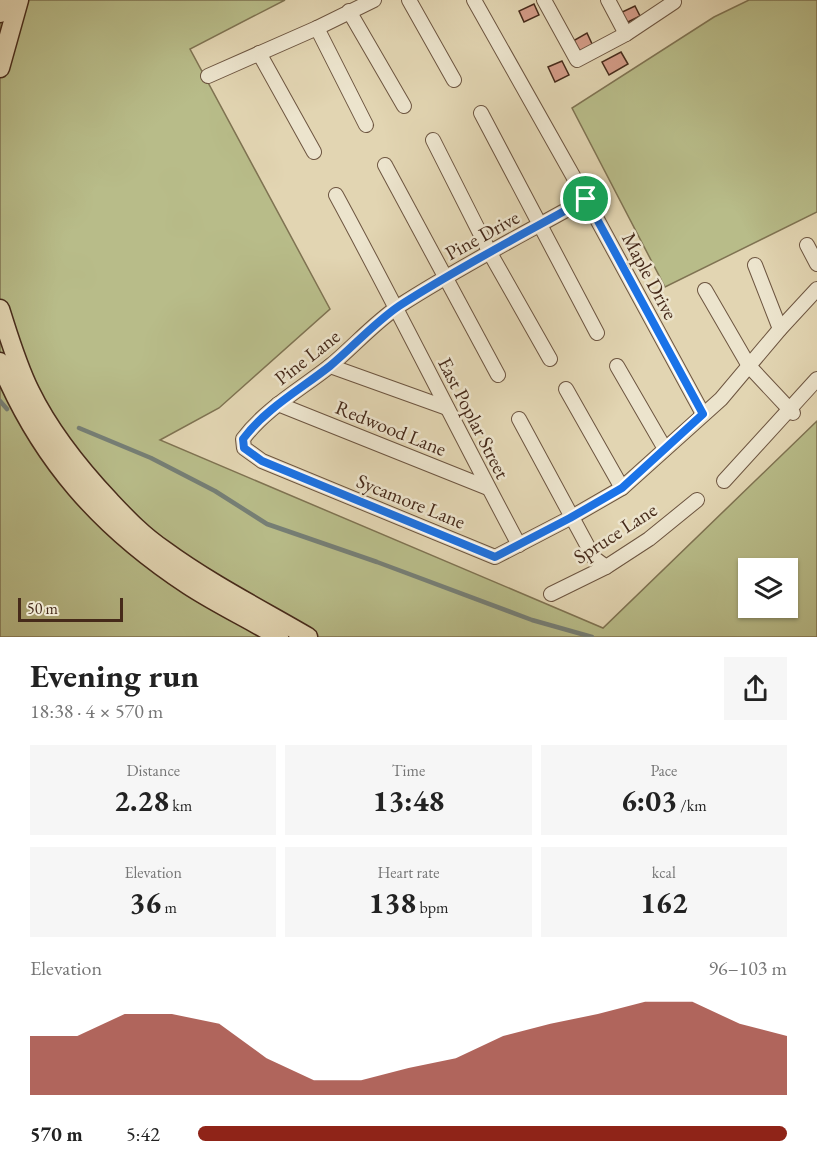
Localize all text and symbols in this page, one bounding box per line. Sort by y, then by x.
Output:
pin [560,173,611,224]
icon: arrive [569,182,602,215]
street label: Pine Drive [440,204,524,266]
street label: Maple Drive [616,228,684,324]
street label: Pine Lane [269,323,345,391]
street label: East Poplar Street [432,353,516,484]
street label: Redwood Lane [332,394,450,462]
street label: Sycamore Lane [353,467,470,535]
street label: Spruce Lane [568,496,662,570]
map controls [738,558,798,618]
button: layers [738,558,798,618]
scale bar [18,595,123,622]
text: 50 m [27,598,58,619]
text: Evening run [30,654,199,697]
button: share [724,657,787,720]
text: 18:38 · 4 × 570 m [30,698,163,724]
text: Distance [126,760,180,781]
text: Time [392,760,425,781]
text: Pace [650,760,677,781]
text: 2.28 [114,781,169,820]
text: 13:48 [373,781,444,820]
text: 6:03 [621,781,677,820]
text: km [169,795,192,816]
text: /km [677,795,707,816]
text: Elevation [124,862,182,883]
text: Heart rate [377,862,440,883]
text: kcal [652,862,676,883]
text: 36 [129,883,161,922]
text: 138 [369,883,416,922]
text: 162 [640,883,688,922]
text: m [161,897,177,918]
text: bpm [416,897,448,918]
text: Elevation [30,955,102,981]
text: 96–103 m [708,955,787,981]
text: 570 m [30,1121,83,1147]
text: 5:42 [126,1121,160,1147]

